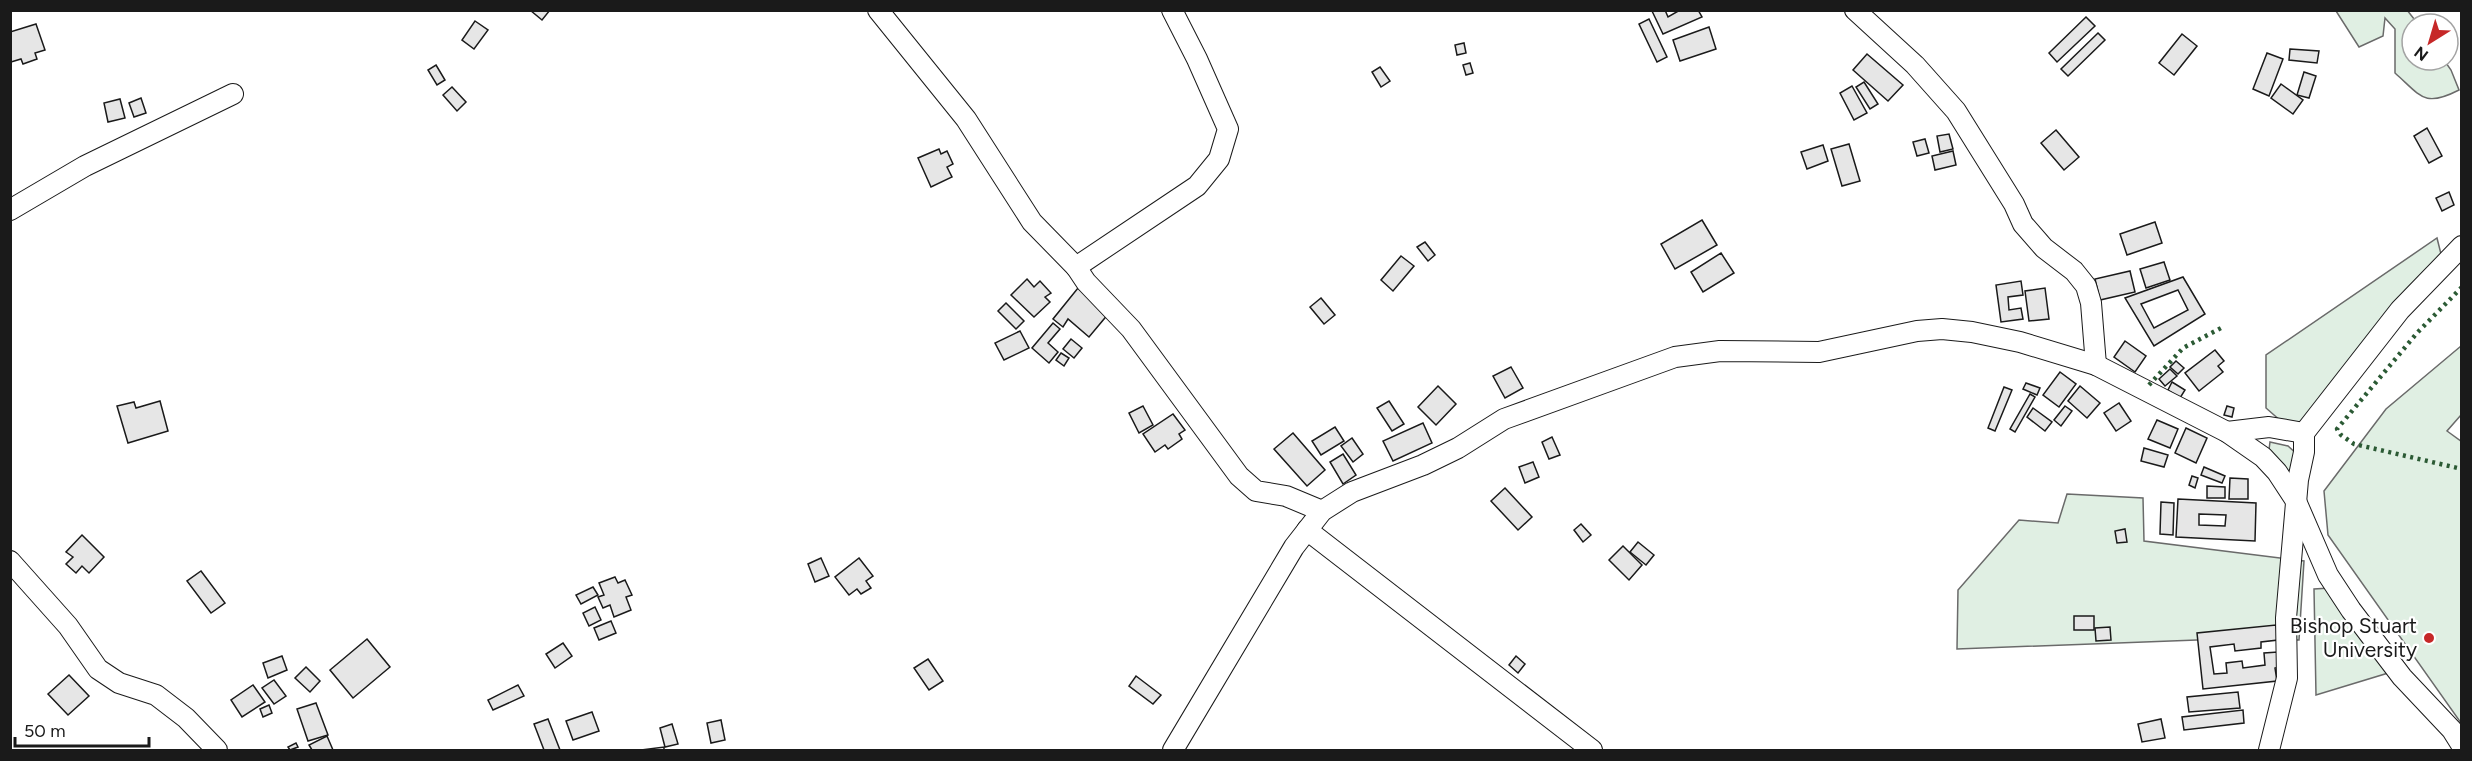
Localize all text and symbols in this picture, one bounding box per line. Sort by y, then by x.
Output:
north arrow [2400,12,2460,72]
text: N [2411,42,2432,65]
place label: Bishop Stuart University [2290,613,2417,662]
marker: Bishop Stuart University [2422,631,2436,645]
scale bar [15,710,148,748]
text: 50 m [24,720,66,742]

